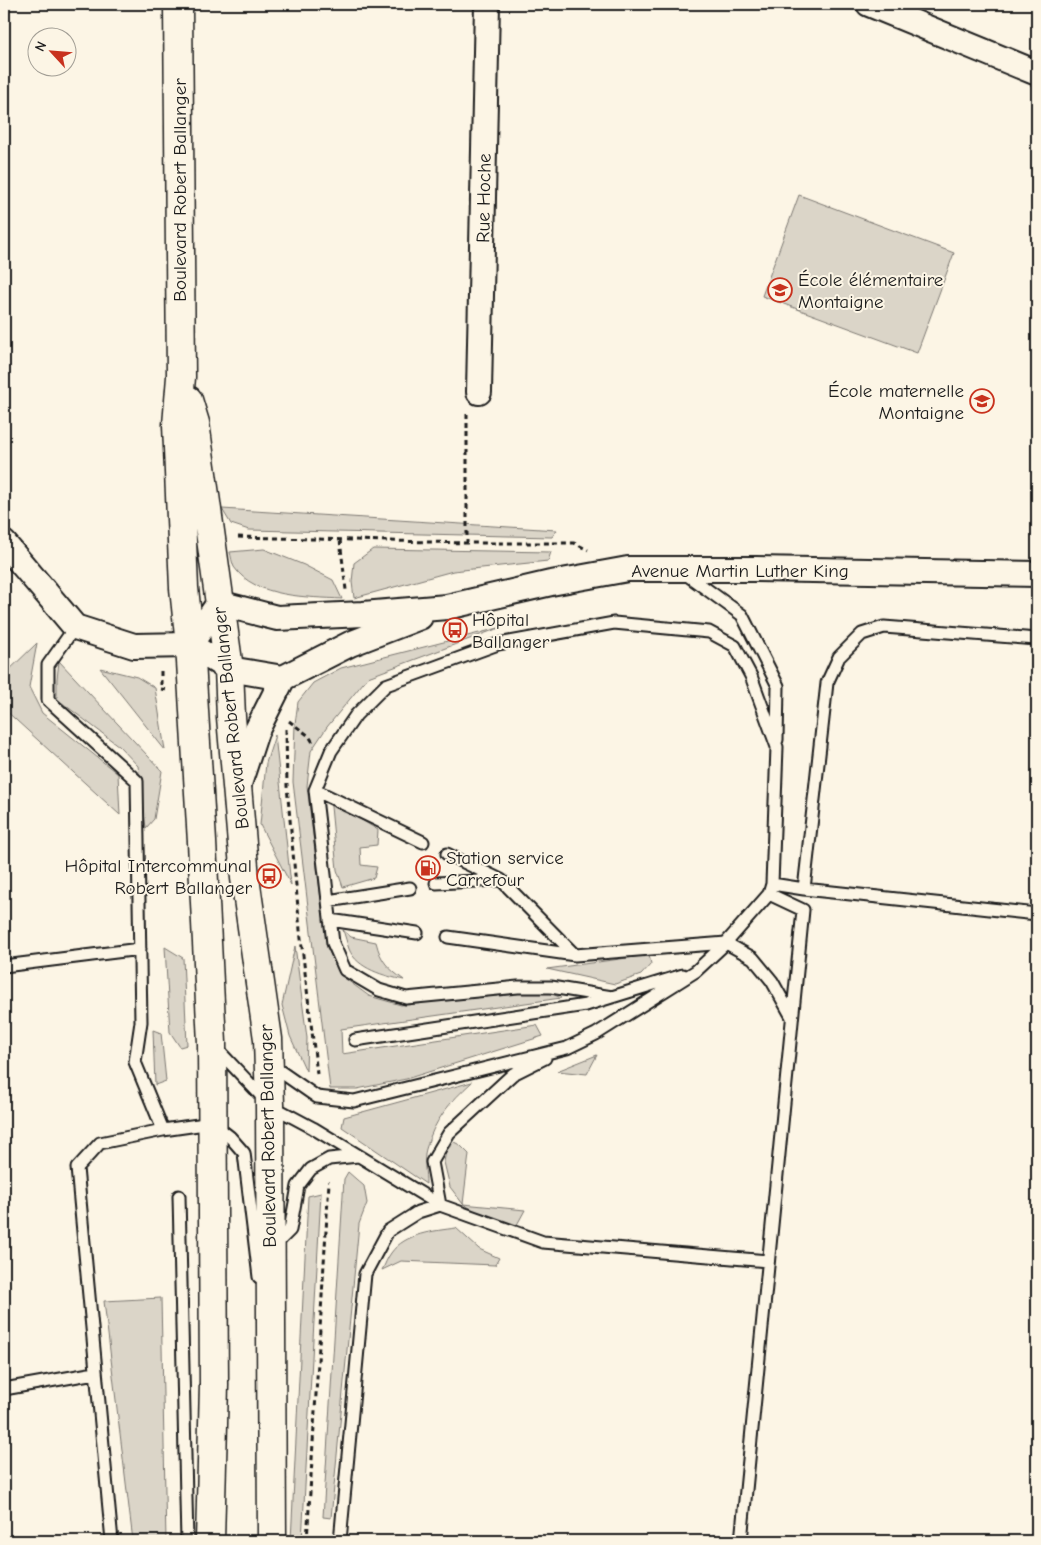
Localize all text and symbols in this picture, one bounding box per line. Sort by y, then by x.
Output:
north arrow [28,28,78,78]
text: N [31,39,50,54]
street label: Boulevard Robert Ballanger [169,78,191,302]
street label: Rue Hoche [472,153,496,243]
place label: École élémentaire Montaigne [798,269,943,313]
school or university icon: École élémentaire Montaigne [767,277,793,303]
place label: École maternelle Montaigne [828,380,964,424]
school or university icon: École maternelle Montaigne [969,388,995,414]
street label: Avenue Martin Luther King [631,560,849,582]
street label: Boulevard Robert Ballanger [208,605,254,830]
place label: Hôpital Ballanger [472,609,550,653]
bus stop icon: Hôpital Ballanger [442,617,468,643]
place label: Station service Carrefour [446,847,564,891]
place label: Hôpital Intercommunal Robert Ballanger [64,855,252,899]
fuel station icon: Station service Carrefour [415,855,441,881]
bus stop icon: Hôpital Intercommunal Robert Ballanger [256,863,282,889]
street label: Boulevard Robert Ballanger [255,1024,281,1248]

